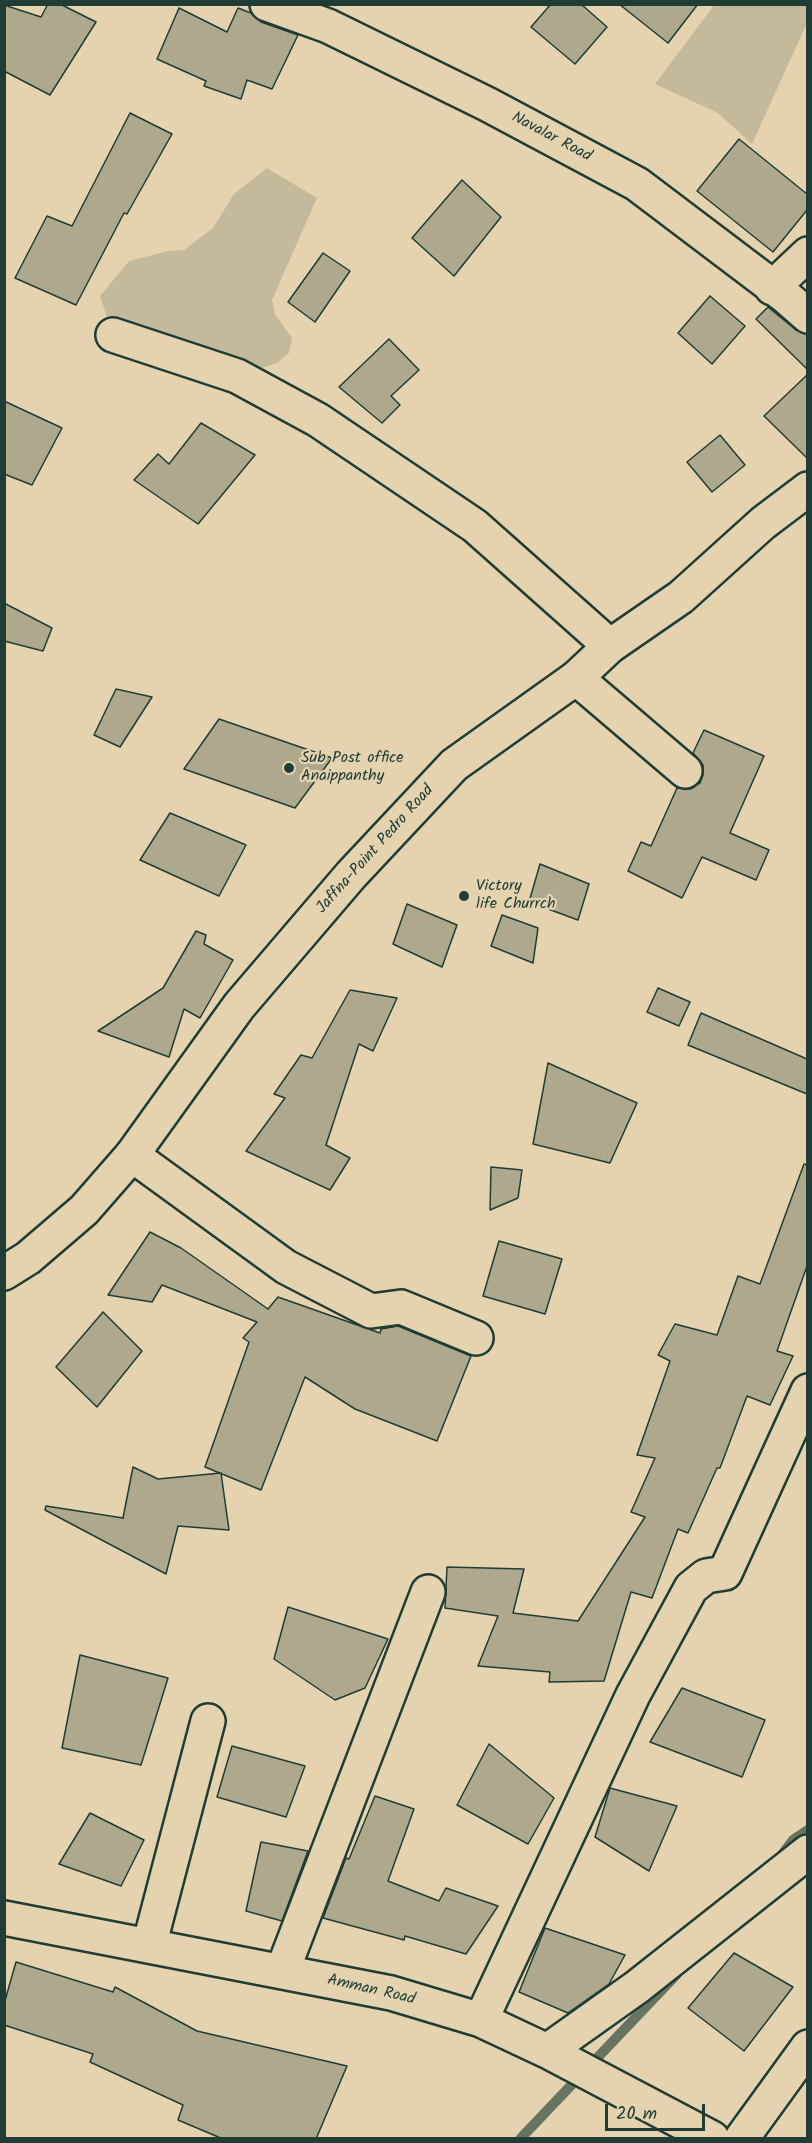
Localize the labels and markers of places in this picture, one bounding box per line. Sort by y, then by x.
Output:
place label: Sub Post office Anaippanthy [301,749,403,787]
marker: Sub Post office Anaippanthy [282,761,296,775]
place label: Victory life Churrch [476,877,556,915]
marker: Victory life Churrch [457,889,471,903]

